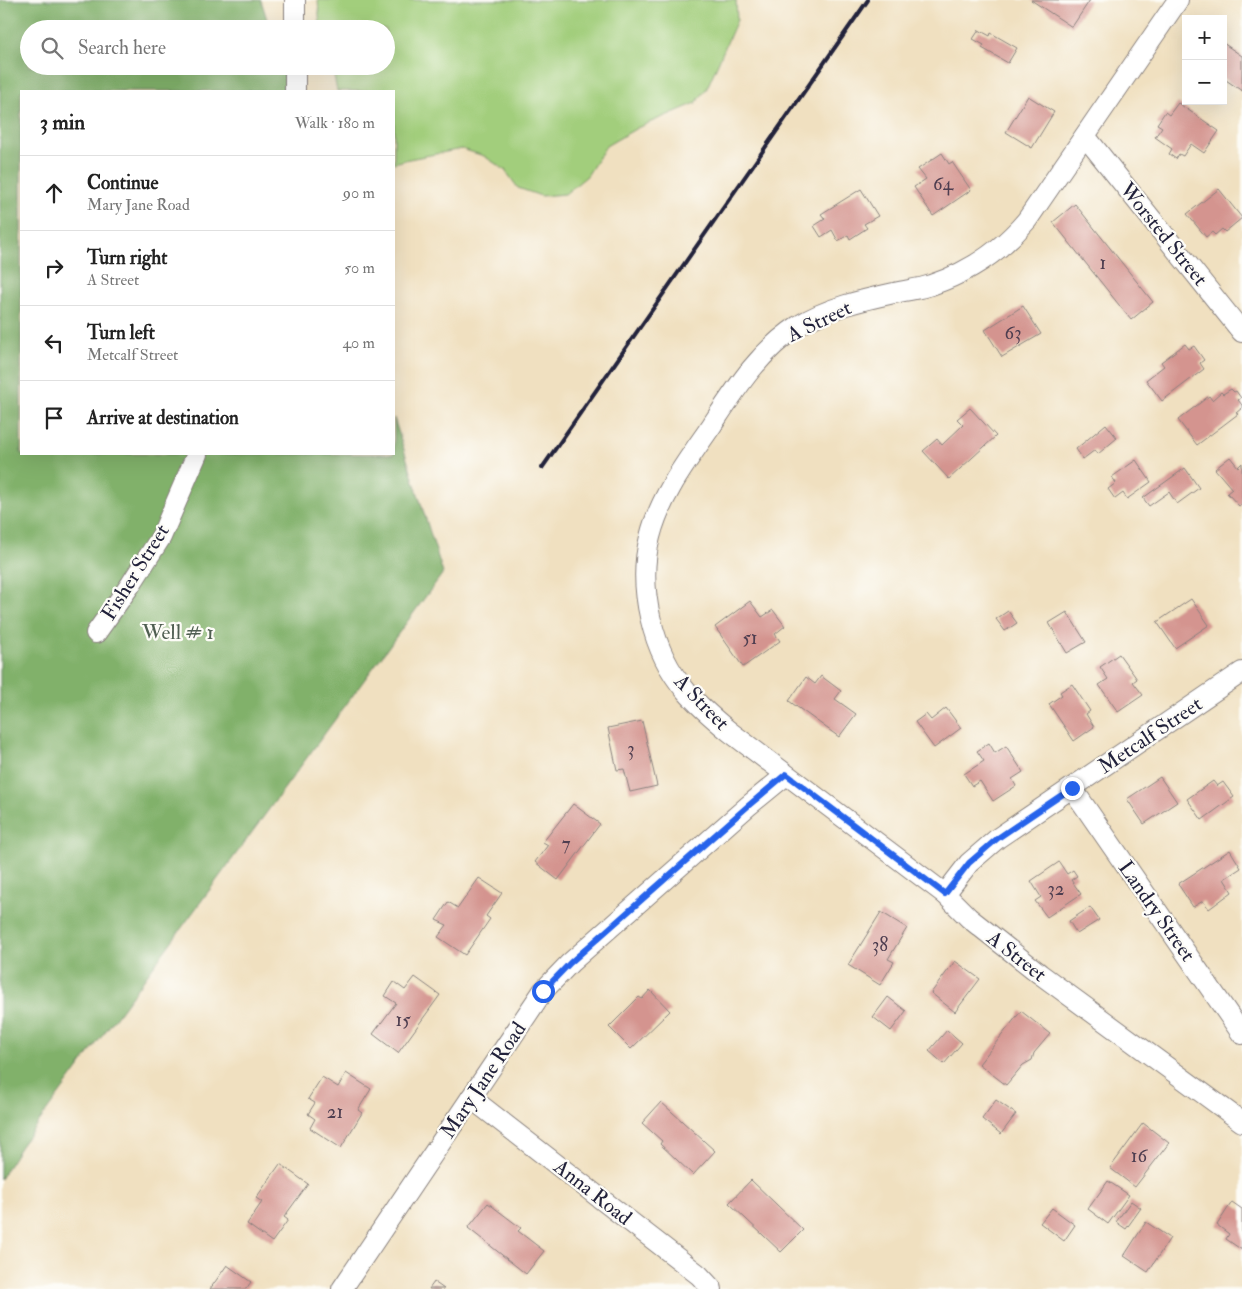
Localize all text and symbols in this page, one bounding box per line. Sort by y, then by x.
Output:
map controls [1182,15,1227,105]
button: + [1182,15,1227,60]
search box [20,20,395,75]
icon: search [38,34,66,62]
text: Search here [78,36,166,60]
button: − [1182,60,1227,105]
text: 3 min [40,109,85,136]
text: Walk · 180 m [295,113,375,133]
text: Continue [87,171,158,195]
house number: 64 [933,172,954,196]
street label: Worsted Street [1113,176,1214,292]
icon: ahead [40,179,68,207]
text: 90 m [343,183,375,203]
text: Mary Jane Road [87,195,190,215]
text: Turn right [87,246,167,270]
house number: 1 [1100,251,1106,275]
icon: right [40,254,68,282]
text: 50 m [344,258,375,278]
text: A Street [87,270,139,290]
street label: A Street [782,294,856,349]
text: Turn left [87,321,155,345]
house number: 63 [1005,321,1021,345]
icon: left [40,329,68,357]
text: 40 m [342,333,375,353]
text: Metcalf Street [87,345,178,365]
icon: arrive [40,404,68,432]
text: Arrive at destination [87,406,239,430]
street label: Fisher Street [95,519,176,625]
park label: Well # 1 [141,619,214,646]
house number: 51 [742,626,758,650]
street label: A Street [667,668,735,736]
street label: Metcalf Street [1093,691,1208,780]
house number: 3 [627,737,635,761]
route end [1061,777,1084,800]
house number: 7 [562,832,571,856]
street label: Landry Street [1112,856,1201,967]
house number: 32 [1048,877,1064,901]
street label: A Street [981,924,1052,988]
house number: 38 [872,933,888,957]
route start [532,980,555,1003]
house number: 15 [395,1008,411,1032]
street label: Mary Jane Road [434,1016,533,1144]
house number: 21 [327,1100,343,1124]
house number: 16 [1131,1144,1149,1168]
street label: Anna Road [547,1153,638,1232]

